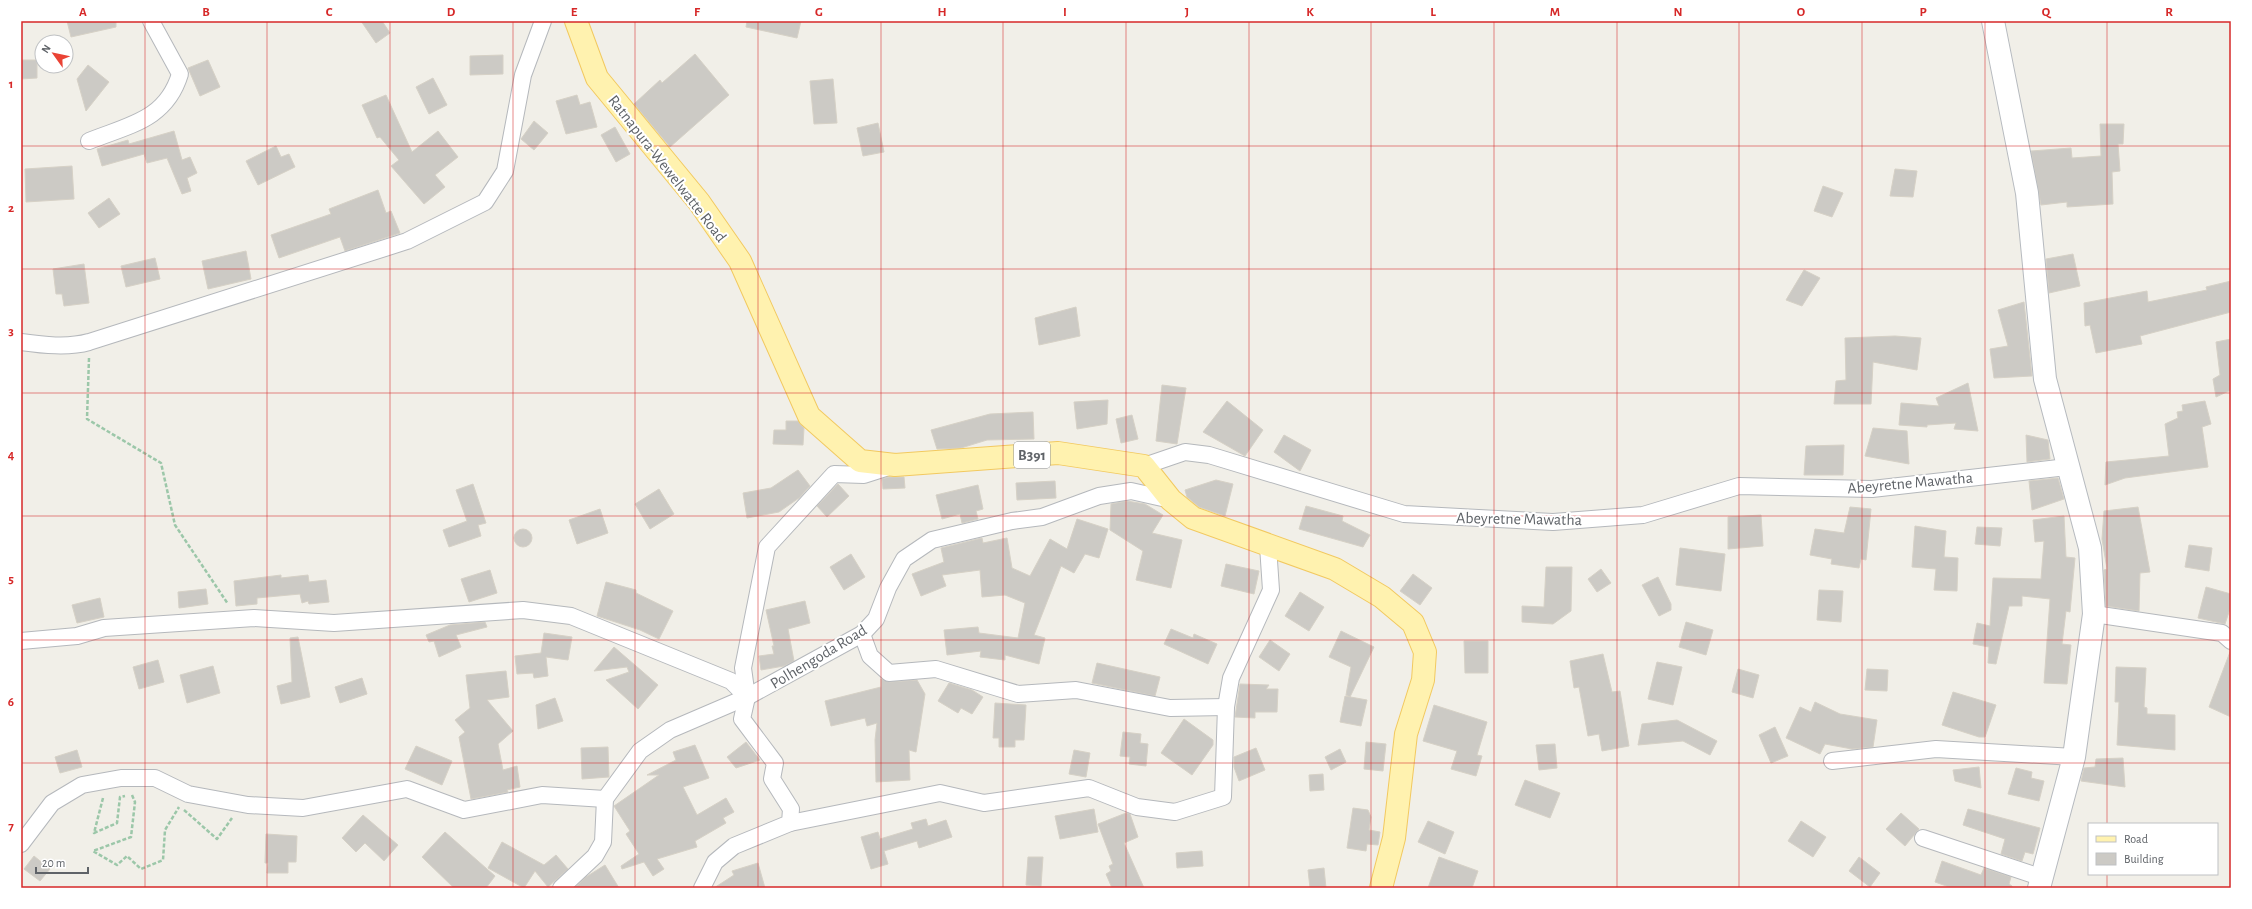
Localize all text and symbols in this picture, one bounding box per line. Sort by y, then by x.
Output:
text: A [79,6,87,19]
text: B [202,6,210,19]
text: C [326,6,333,19]
text: D [447,6,456,19]
text: E [571,6,578,19]
text: F [694,6,701,19]
text: G [815,6,823,19]
text: H [937,6,947,19]
text: I [1063,6,1067,19]
text: J [1185,6,1189,19]
text: K [1306,6,1314,19]
text: L [1430,6,1436,19]
text: M [1550,6,1560,19]
text: N [1673,6,1683,19]
text: O [1797,6,1806,19]
text: P [1919,6,1927,19]
text: Q [2042,6,2052,19]
text: R [2165,6,2173,19]
north arrow [34,34,74,74]
text: N [39,43,53,55]
text: 1 [9,78,13,91]
street label: Ratnapura-Wewelwatte Road [605,92,729,245]
text: 2 [8,202,14,215]
text: 3 [8,325,14,338]
road number: B391 [1014,442,1050,468]
text: 4 [8,449,15,462]
street label: Abeyretne Mawatha [1847,470,1974,497]
street label: Abeyretne Mawatha [1456,510,1582,529]
text: 5 [8,573,14,586]
street label: Polhengoda Road [768,622,869,692]
text: 6 [8,696,14,709]
text: 7 [8,820,14,833]
legend [2088,823,2218,875]
text: Road [2124,833,2148,845]
scale bar [36,849,88,875]
text: Building [2124,853,2164,865]
text: 20 m [42,857,65,869]

